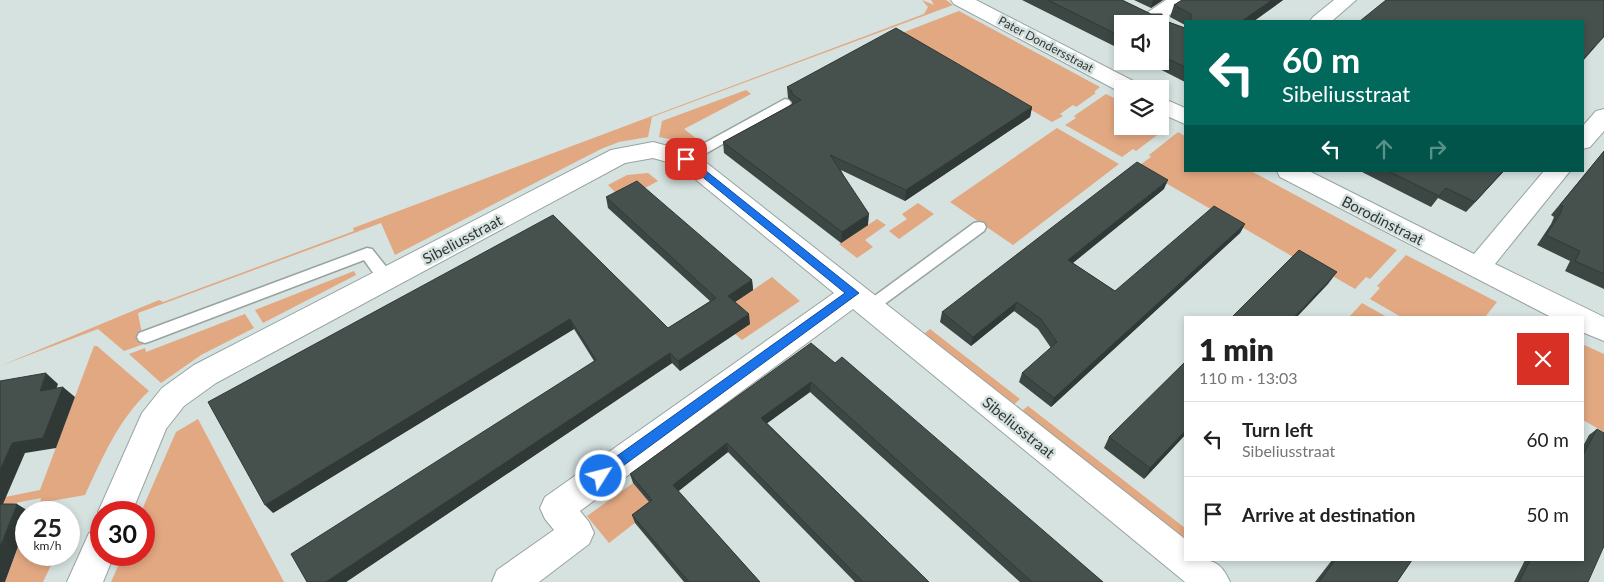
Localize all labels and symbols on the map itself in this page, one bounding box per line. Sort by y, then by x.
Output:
street label: Pater Dondersstraat [996,13,1097,76]
pin [665,138,707,180]
street label: Borodinstraat [1339,192,1428,249]
street label: Sibeliusstraat [419,210,505,267]
street label: Sibeliusstraat [979,393,1059,462]
position arrow [574,449,626,501]
speed limit sign: 30 [90,501,155,566]

